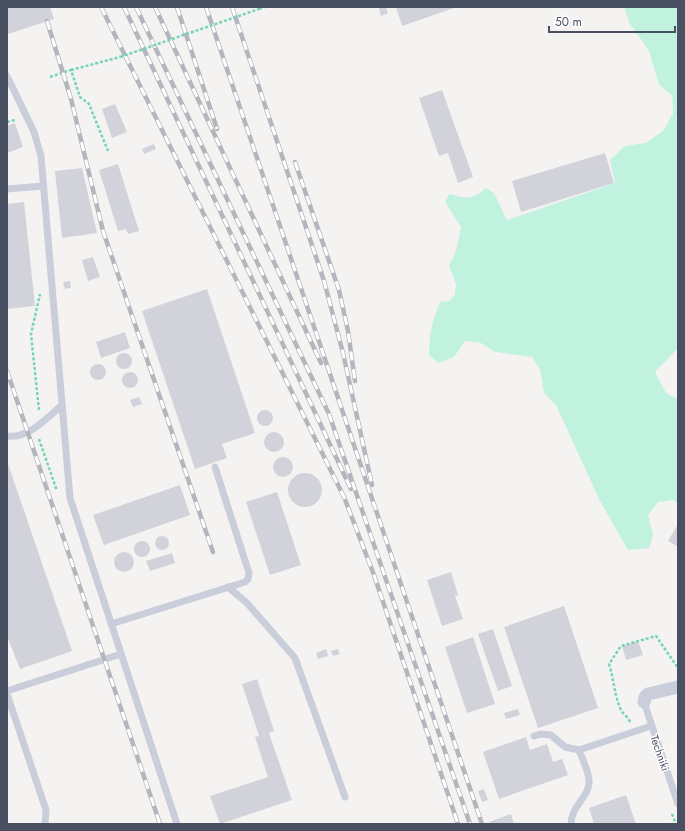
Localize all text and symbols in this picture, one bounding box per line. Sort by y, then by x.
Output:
scale bar [549,8,675,34]
text: 50 m [555,13,582,31]
street label: Techniki [646,733,674,773]

